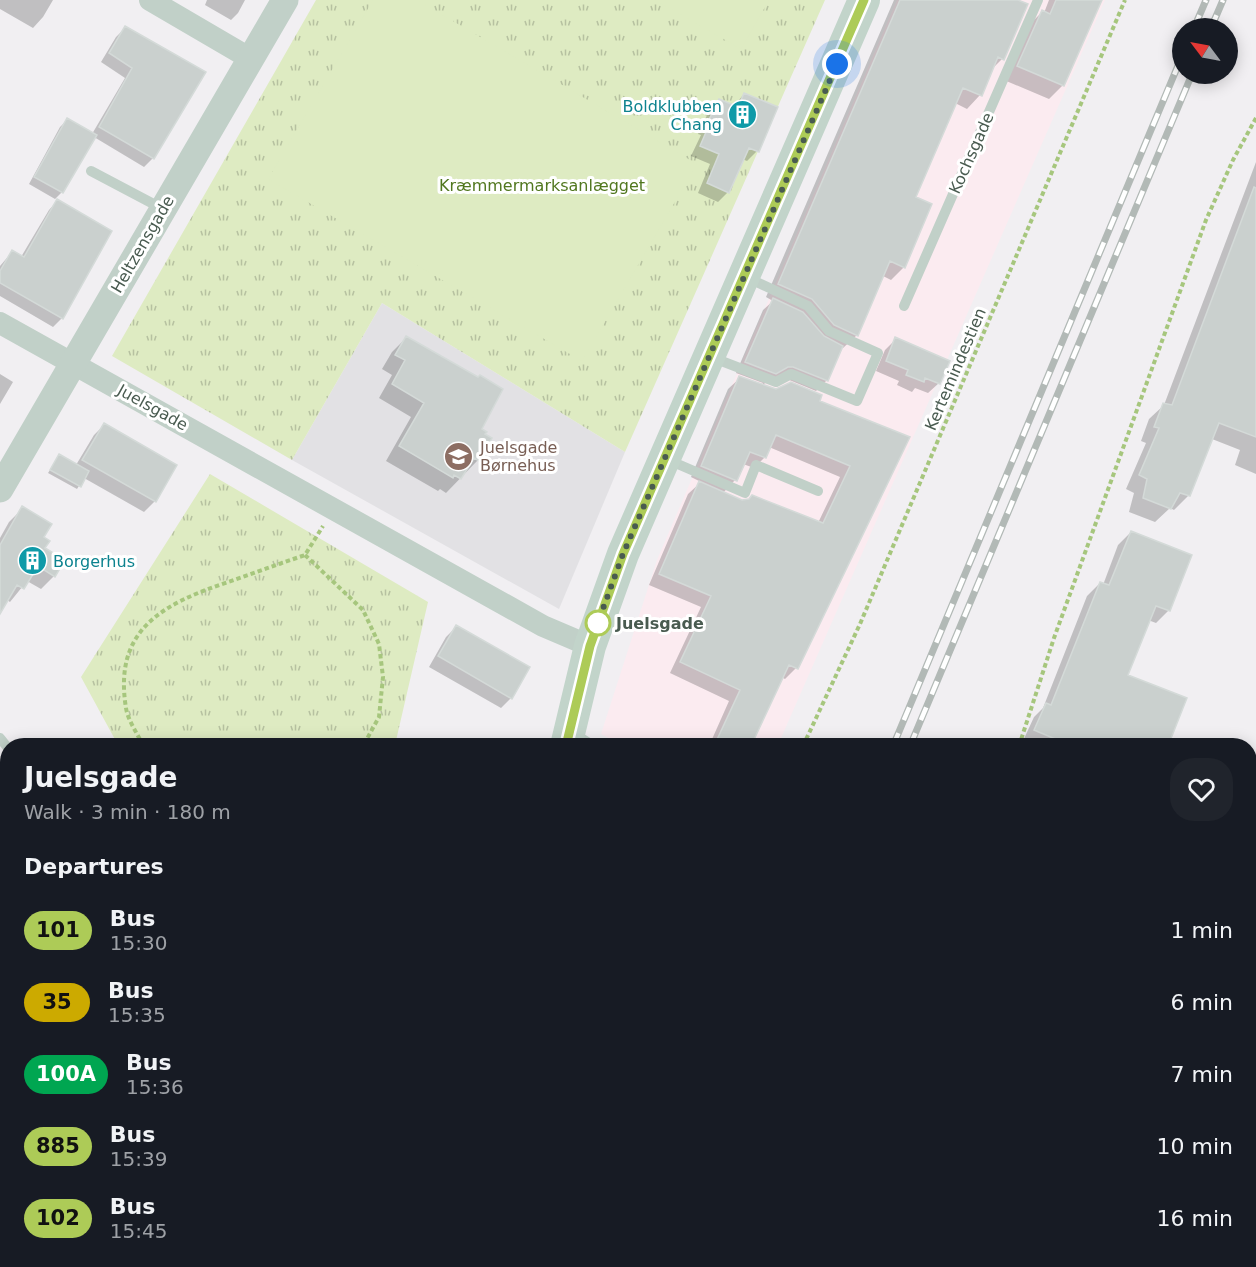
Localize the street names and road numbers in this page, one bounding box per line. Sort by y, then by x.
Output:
street label: Kochsgade [945,110,998,197]
street label: Heltzensgade [107,192,178,296]
street label: Kertemindestien [921,305,990,433]
street label: Juelsgade [113,380,191,435]

